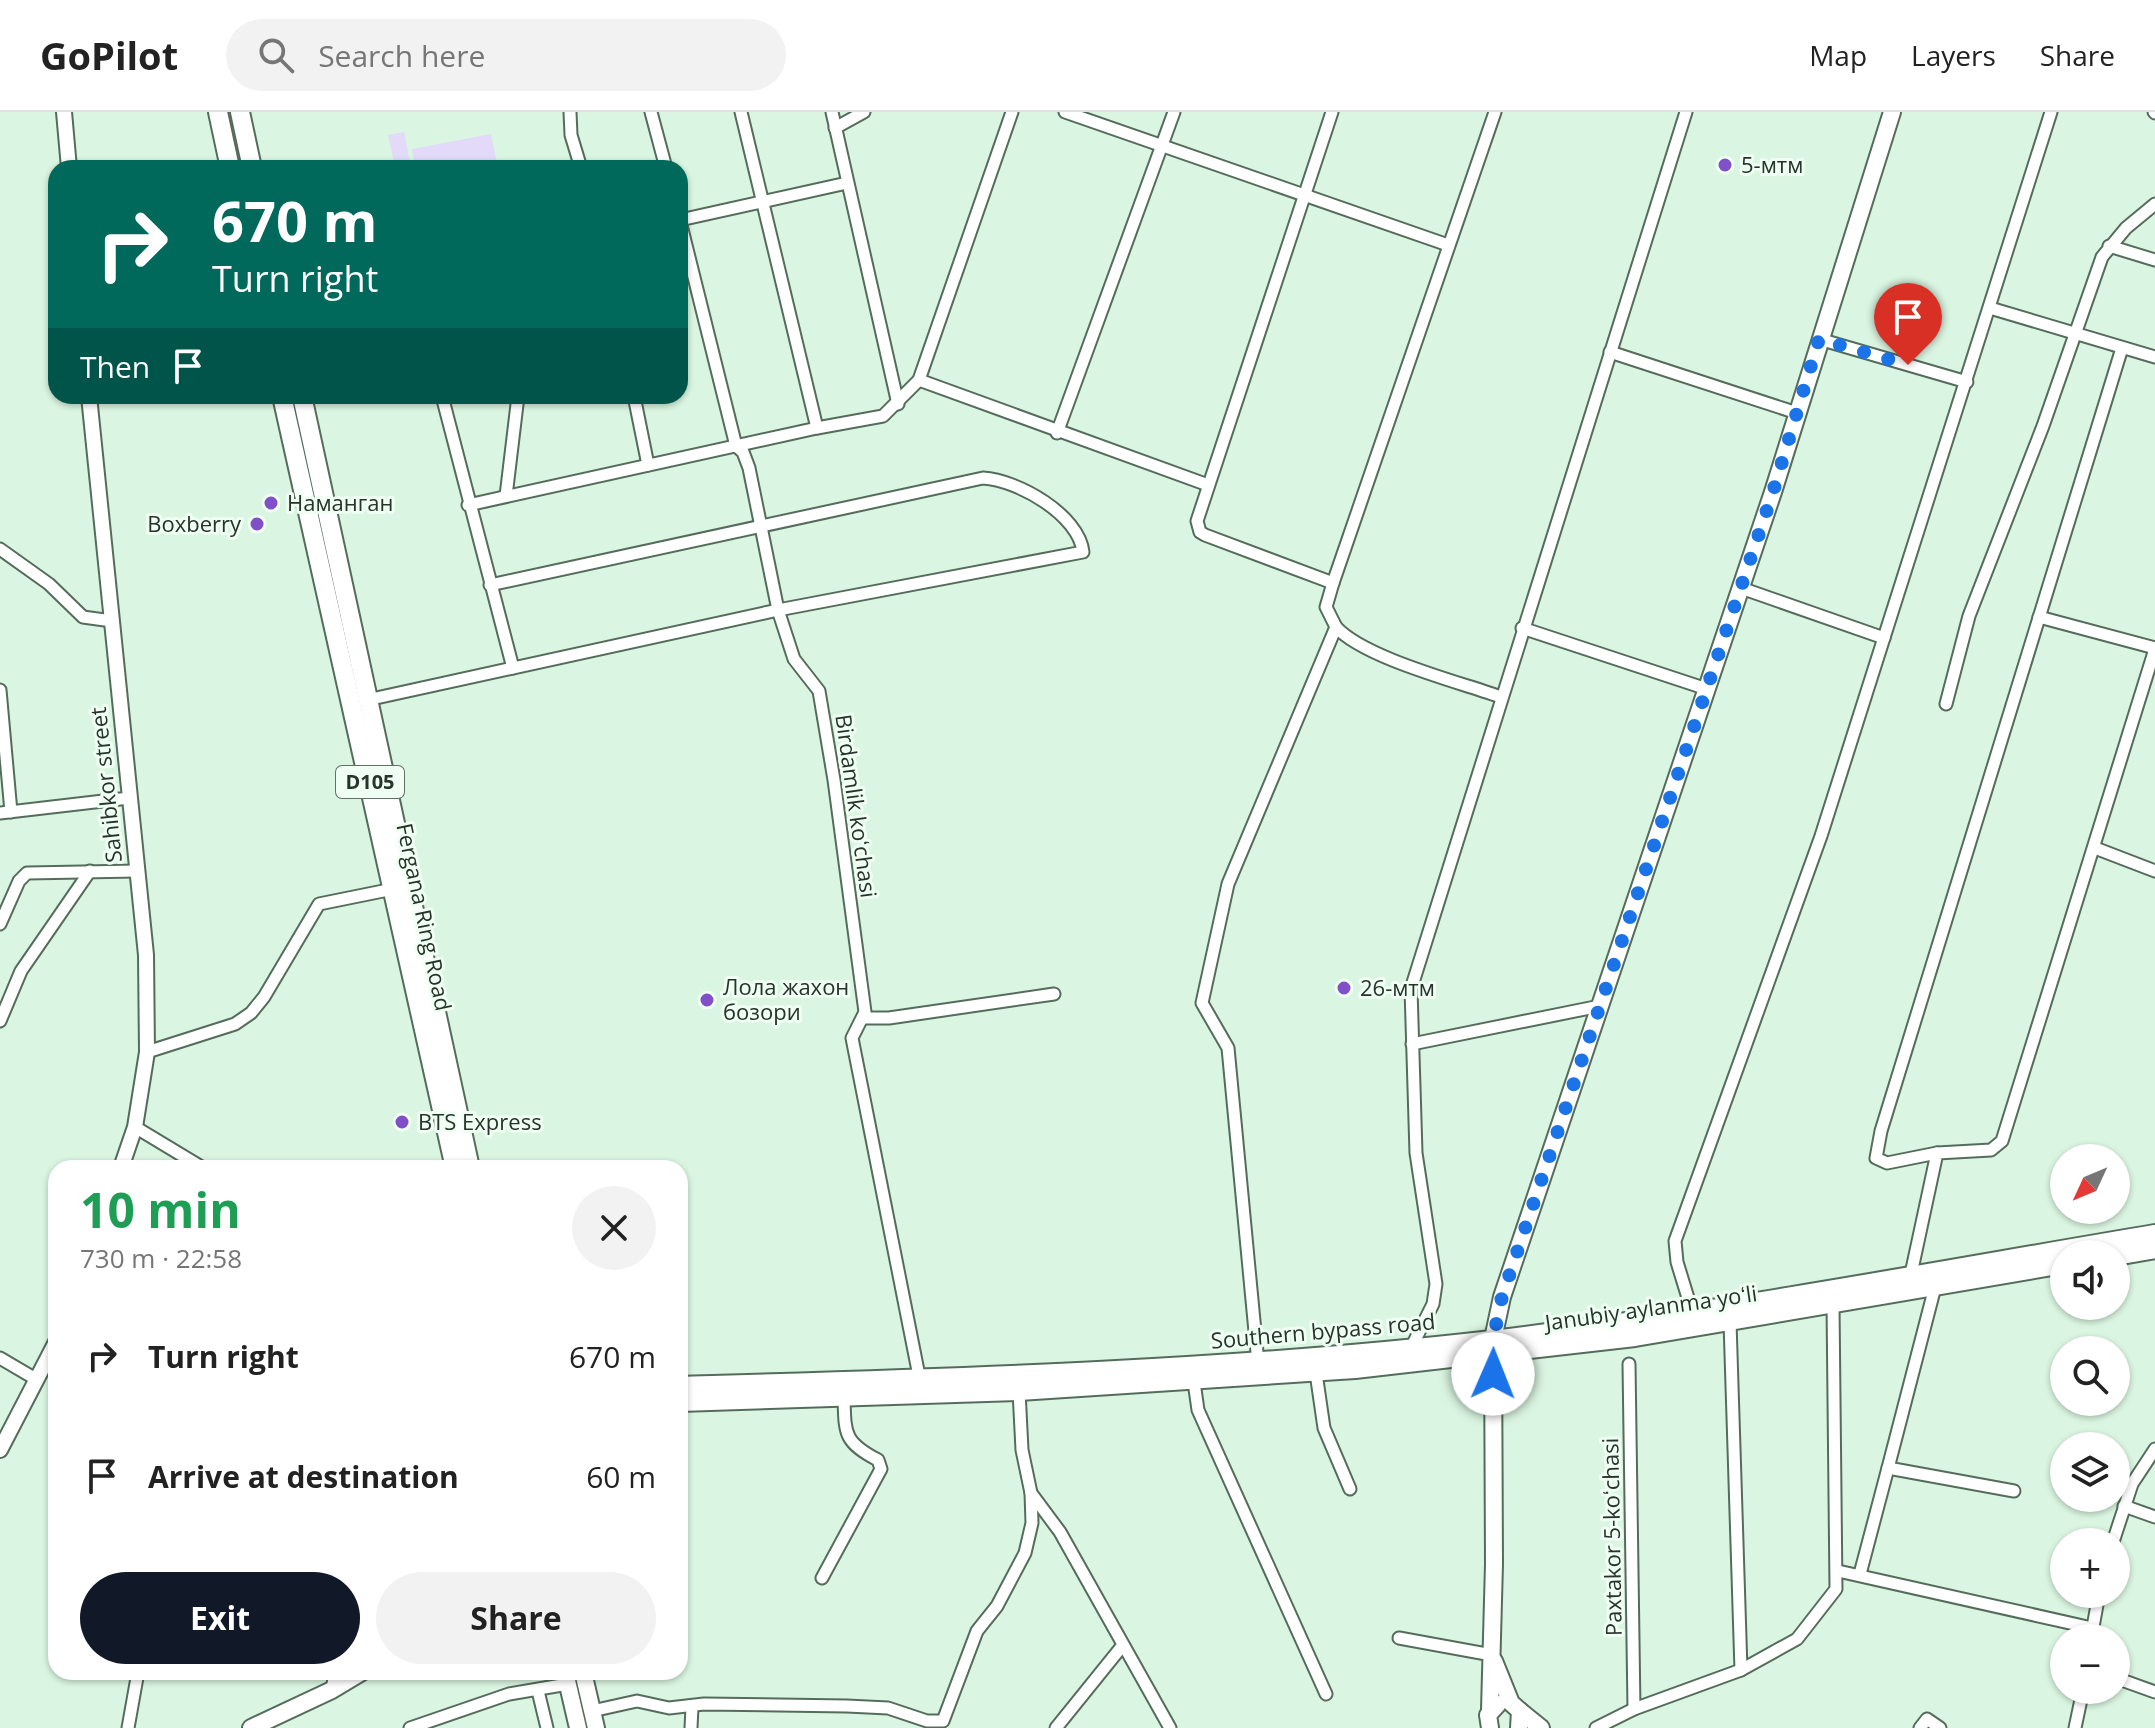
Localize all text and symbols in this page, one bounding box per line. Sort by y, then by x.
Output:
search box [226,19,786,91]
text: GoPilot [40,29,178,81]
icon: search [254,33,298,77]
text: Search here [318,35,485,76]
text: Map [1809,36,1867,74]
text: Layers [1911,36,1996,74]
text: Share [2040,36,2115,74]
place label: 5-мтм [1741,149,1803,179]
marker: 5-мтм [1716,156,1734,174]
text: 670 m [212,182,378,258]
icon: right [80,192,184,296]
text: Turn right [212,254,378,303]
pin [1874,283,1942,365]
icon: arrive [1886,295,1930,339]
icon: arrive [166,344,210,388]
text: Then [80,346,150,387]
place label: Наманган [287,487,393,517]
marker: Наманган [262,494,280,512]
place label: Boxberry [147,508,242,538]
marker: Boxberry [248,515,266,533]
street label: Sahibkor street [82,706,128,864]
street label: Birdamlik koʻchasi [829,712,885,900]
road number: D105 [336,766,404,798]
street label: Fergana Ring Road [390,820,460,1013]
place label: Лола жахон бозори [723,971,849,1026]
place label: 26-мтм [1360,972,1435,1002]
marker: 26-мтм [1335,979,1353,997]
marker: Лола жахон бозори [698,991,716,1009]
place label: BTS Express [418,1106,542,1136]
marker: BTS Express [393,1113,411,1131]
north arrow [2050,1144,2130,1224]
map controls [2050,1144,2130,1704]
text: 10 min [80,1177,241,1242]
button: close [572,1186,656,1270]
text: 730 m · 22:58 [80,1240,242,1276]
button: sound [2050,1240,2130,1320]
street label: Janubiy aylanma yoʻli [1541,1277,1759,1337]
street label: Southern bypass road [1209,1305,1437,1355]
position arrow [1451,1332,1535,1416]
icon: right [80,1334,124,1378]
text: Turn right [148,1336,299,1377]
text: 670 m [569,1336,656,1377]
button: search [2050,1336,2130,1416]
button: layers [2050,1432,2130,1512]
street label: Paxtakor 5-koʻchasi [1594,1438,1628,1636]
icon: arrive [80,1454,124,1498]
text: Arrive at destination [148,1456,459,1497]
text: 60 m [586,1456,656,1497]
button: + [2050,1528,2130,1608]
button: Exit [80,1572,360,1664]
button: Share [376,1572,656,1664]
button: − [2050,1624,2130,1704]

